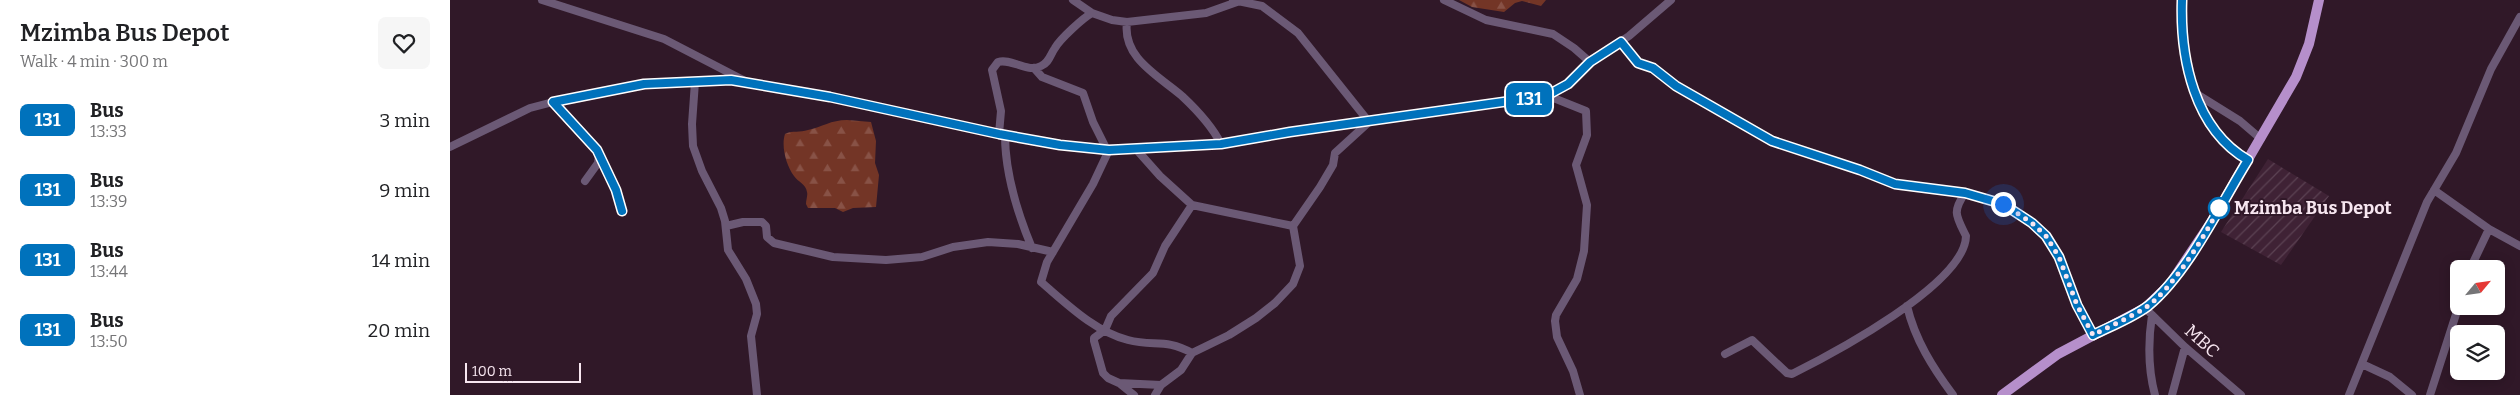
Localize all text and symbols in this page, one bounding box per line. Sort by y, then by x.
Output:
button: heart [378,17,430,69]
text: Mzimba Bus Depot [20,19,229,47]
text: Walk · 4 min · 300 m [20,52,168,71]
line badge: 131 [1500,83,1558,115]
text: 131 [1516,88,1542,110]
text: Bus [90,99,124,122]
text: 131 [35,109,60,131]
text: 3 min [380,109,430,132]
text: 13:33 [90,122,127,141]
text: Bus [90,169,124,192]
text: 131 [35,179,60,201]
text: 9 min [379,179,430,202]
text: 13:39 [90,192,128,211]
your location [1991,192,2016,217]
marker: Mzimba Bus Depot [2208,197,2230,219]
place label: Mzimba Bus Depot [2234,197,2392,219]
text: Bus [90,239,124,262]
text: 131 [35,249,60,271]
text: 14 min [372,249,430,272]
north arrow [2450,260,2505,315]
map controls [2450,260,2505,380]
text: 13:44 [90,262,128,281]
text: Bus [90,309,124,332]
text: 131 [35,319,60,341]
text: 20 min [368,319,430,342]
street label: MBC [2180,320,2224,362]
button: layers [2450,325,2505,380]
text: 13:50 [90,332,128,351]
scale bar [465,360,581,383]
text: 100 m [472,363,512,380]

